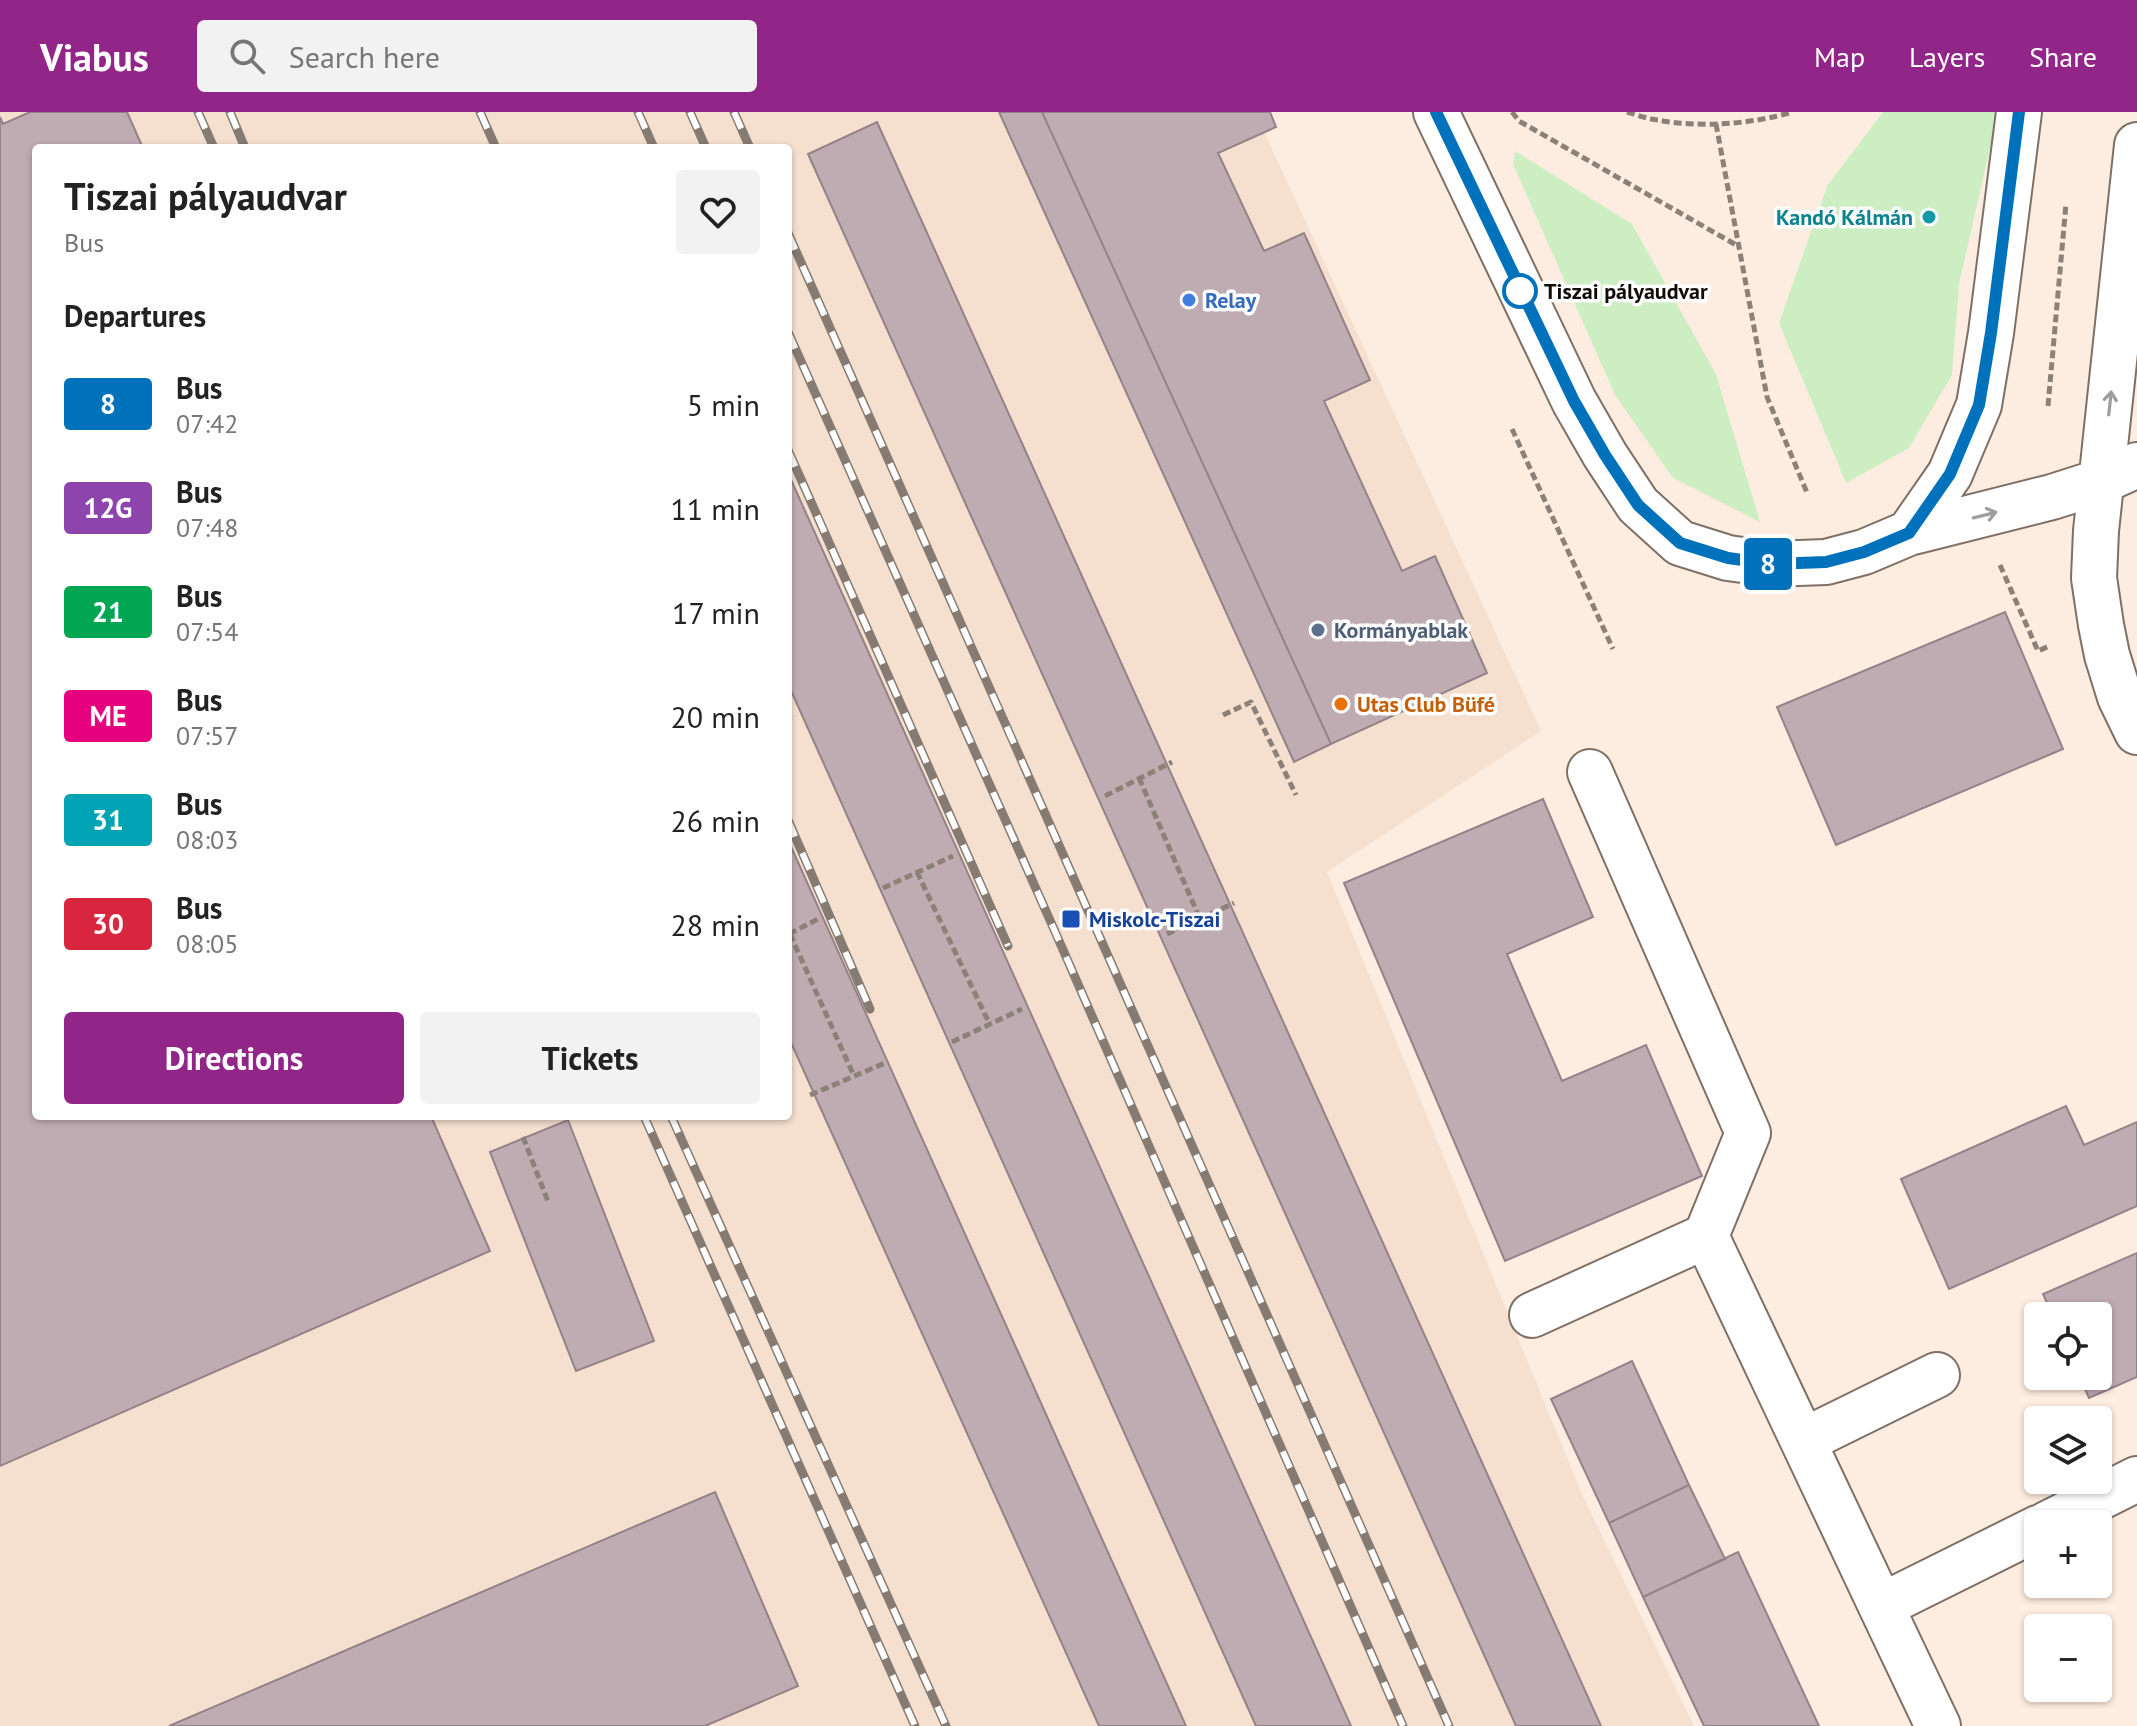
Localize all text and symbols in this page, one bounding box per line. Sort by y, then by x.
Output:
search box [197,20,757,92]
text: Viabus [40,32,149,81]
icon: search [225,34,269,78]
text: Search here [289,37,440,76]
text: Map [1814,38,1865,75]
text: Layers [1909,38,1985,75]
text: Share [2029,38,2097,75]
button: heart [676,170,760,254]
text: Tiszai pályaudvar [64,171,347,220]
place label: Kandó Kálmán [1776,203,1913,231]
marker: Kandó Kálmán [1920,208,1938,226]
text: Bus [64,226,104,259]
marker: Tiszai pályaudvar [1503,274,1537,308]
place label: Tiszai pályaudvar [1544,277,1708,305]
place label: Relay [1205,286,1257,314]
marker: Relay [1180,291,1198,309]
text: Departures [64,296,206,335]
text: Bus [176,368,223,407]
text: 8 [100,385,116,422]
text: 5 min [687,385,760,424]
one-way arrow [2102,390,2117,417]
text: 07:42 [176,407,238,440]
text: Bus [176,472,223,511]
text: 12G [84,489,132,526]
text: 11 min [670,489,760,528]
one-way arrow [1972,507,1998,522]
text: 07:48 [176,511,238,544]
line badge: 8 [1742,538,1794,590]
text: 8 [1760,545,1776,582]
text: Bus [176,576,223,615]
text: 21 [92,593,124,630]
text: 17 min [672,593,760,632]
text: 07:54 [176,615,238,648]
place label: Kormányablak [1334,616,1468,644]
marker: Kormányablak [1309,621,1327,639]
text: Bus [176,680,223,719]
place label: Utas Club Büfé [1357,690,1495,718]
marker: Utas Club Büfé [1332,695,1350,713]
text: ME [89,697,127,734]
text: 20 min [670,697,760,736]
text: 07:57 [176,719,238,752]
text: Bus [176,784,223,823]
text: 31 [92,801,124,838]
text: 26 min [670,801,760,840]
text: 08:03 [176,823,238,856]
text: Bus [176,888,223,927]
text: 30 [92,905,124,942]
text: 28 min [670,905,760,944]
place label: Miskolc-Tiszai [1089,905,1220,933]
marker: Miskolc-Tiszai [1060,908,1082,930]
text: 08:05 [176,927,238,960]
button: Directions [64,1012,404,1104]
button: Tickets [420,1012,760,1104]
map controls [2024,1302,2112,1702]
button: locate [2024,1302,2112,1390]
button: layers [2024,1406,2112,1494]
button: + [2024,1510,2112,1598]
button: − [2024,1614,2112,1702]

